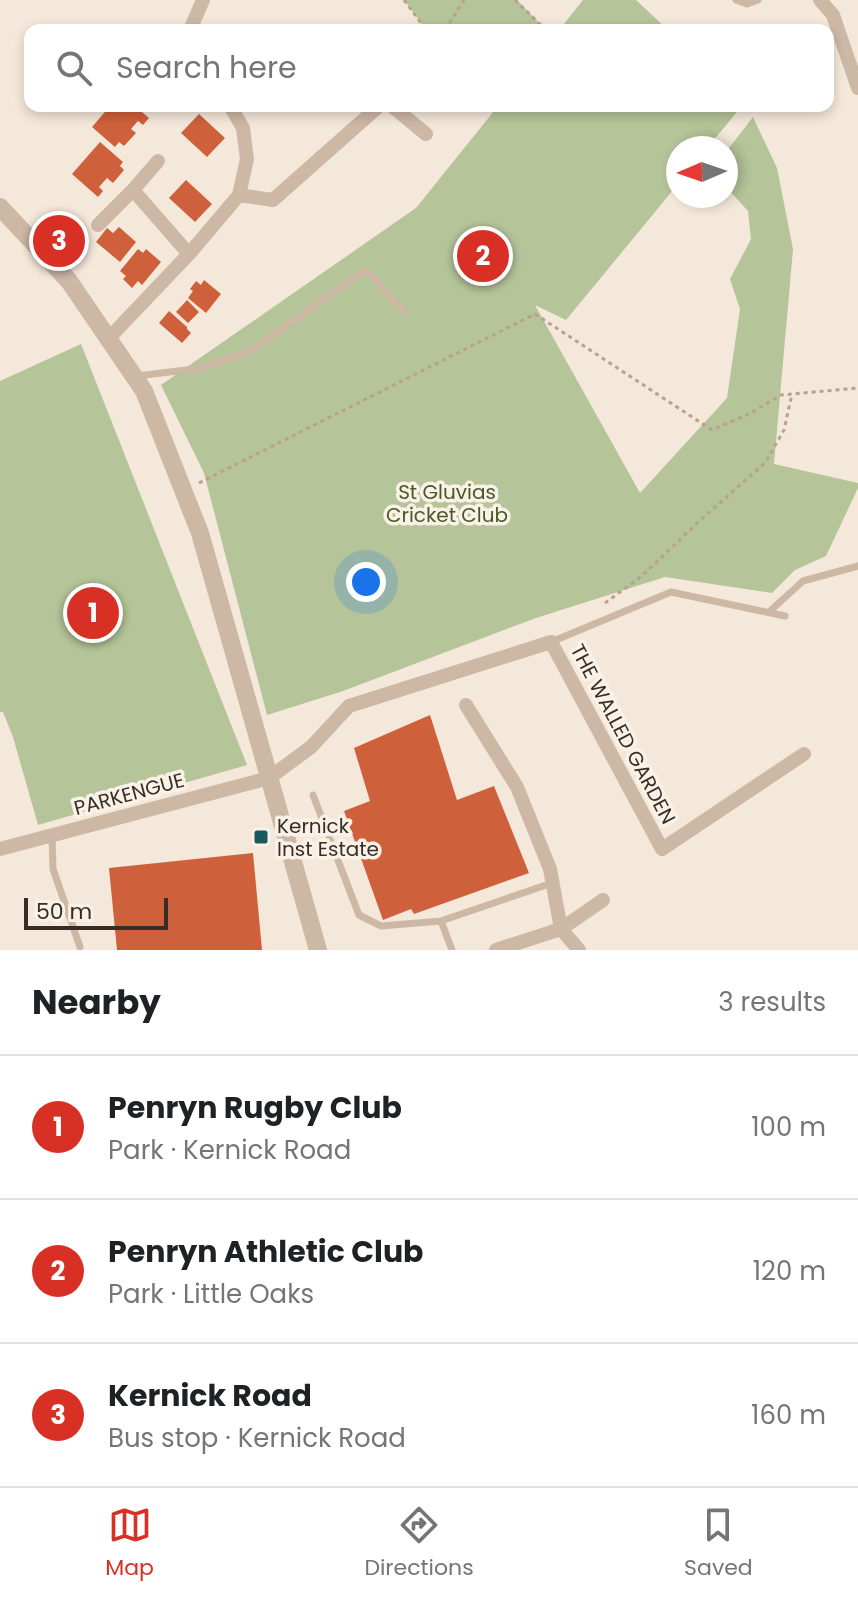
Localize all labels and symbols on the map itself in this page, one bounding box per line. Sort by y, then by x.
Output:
north arrow [666,136,738,208]
pin: 3 [33,211,85,271]
pin: 2 [457,226,509,286]
park label: St Gluvias Cricket Club [386,478,508,529]
your location [346,562,386,602]
pin: 1 [67,583,119,643]
street label: THE WALLED GARDEN [564,639,682,829]
street label: PARKENGUE [71,766,187,822]
place label: Kernick Inst Estate [277,812,379,863]
marker: Kernick Inst Estate [252,828,270,846]
scale bar [24,894,168,930]

